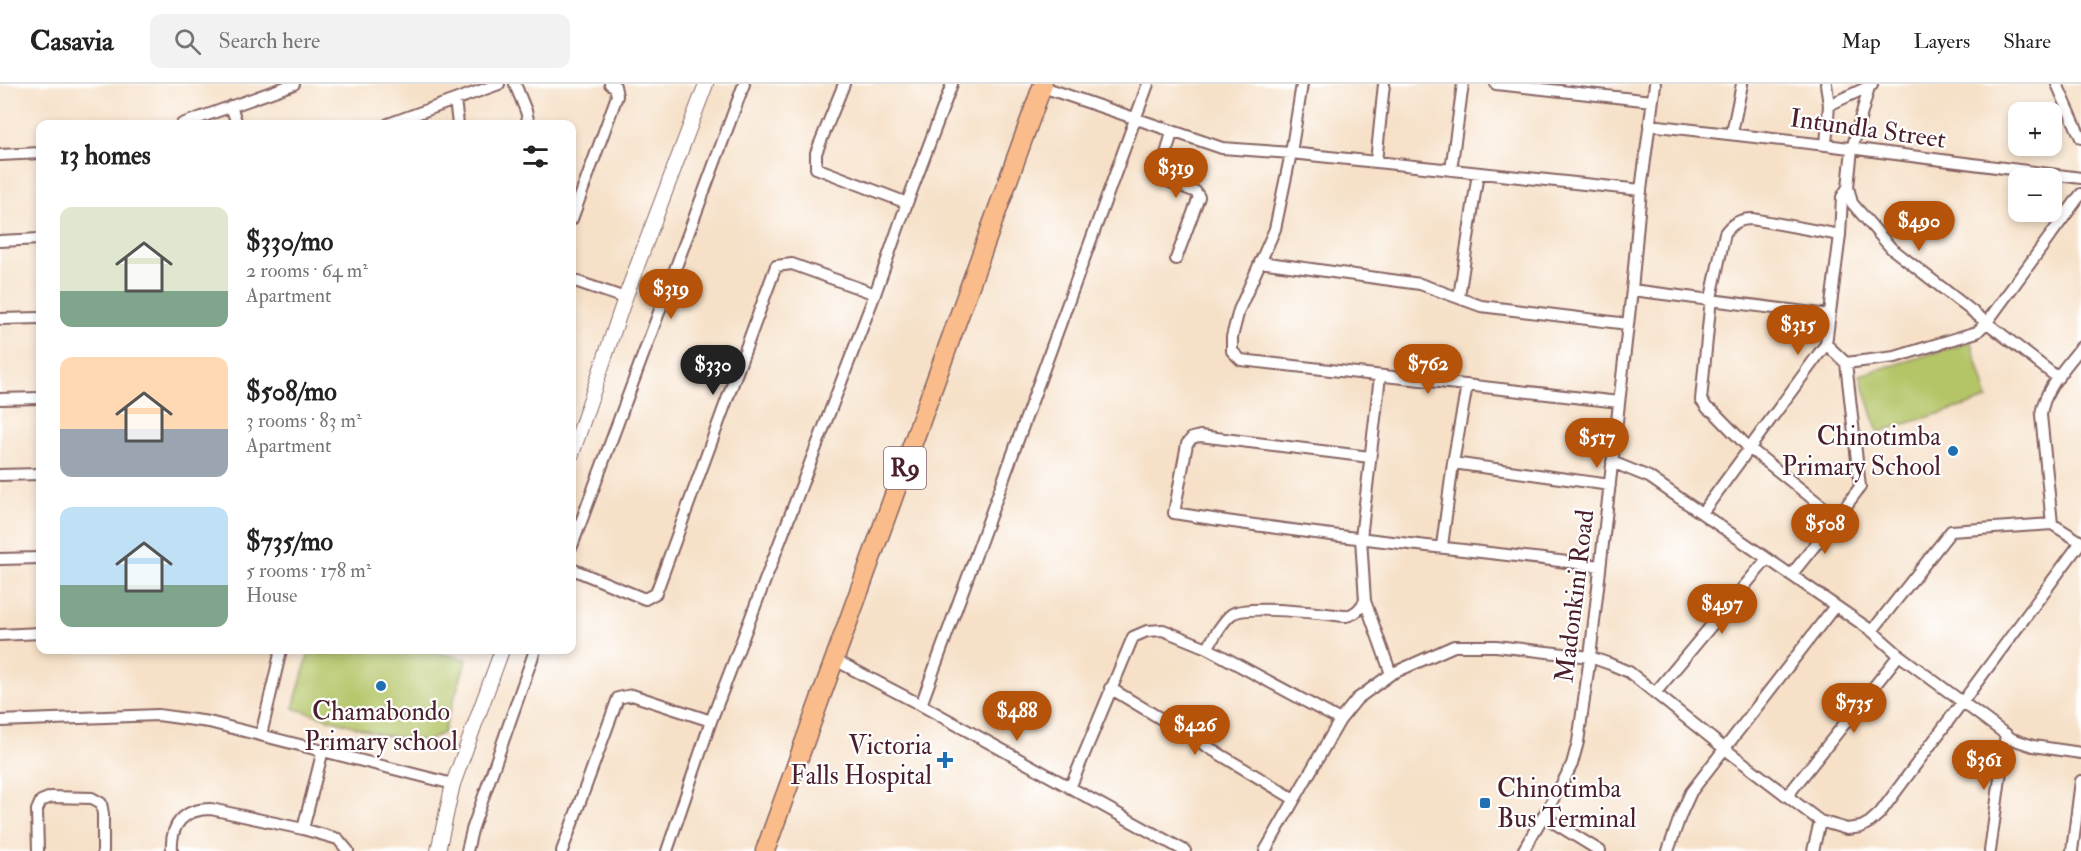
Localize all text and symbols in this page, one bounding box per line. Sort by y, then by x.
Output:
search box [150,14,570,68]
text: Casavia [30,24,114,59]
icon: search [171,25,204,58]
text: Search here [219,27,320,55]
text: Map [1841,28,1881,55]
text: Layers [1914,28,1970,55]
text: Share [2003,28,2051,55]
street label: Intundla Street [1788,102,1948,156]
map controls [2008,102,2062,222]
button: + [2008,102,2062,156]
text: 13 homes [60,140,151,172]
icon: filters [519,140,552,173]
pin: $319 [1140,148,1212,199]
text: $319 [1158,155,1194,180]
button: − [2008,168,2062,222]
pin: $490 [1883,201,1955,252]
text: $490 [1898,208,1940,233]
text: $330/mo [246,226,333,258]
icon: home [108,231,180,303]
text: 2 rooms · 64 m² [246,258,368,283]
pin: $319 [635,269,707,320]
text: $319 [653,276,689,301]
text: Apartment [246,283,331,308]
pin: $315 [1762,305,1834,356]
text: $315 [1781,312,1815,337]
pin: $762 [1392,344,1464,395]
pin: $330 [677,345,749,396]
text: $762 [1408,351,1448,376]
text: $330 [695,352,731,377]
text: $508/mo [246,376,337,408]
icon: home [108,381,180,453]
text: 3 rooms · 83 m² [246,408,362,433]
pin: $517 [1561,418,1633,469]
place label: Chinotimba Primary School [1782,421,1941,483]
text: $517 [1579,425,1615,450]
text: Apartment [246,433,331,458]
marker: Chinotimba Primary School [1946,444,1960,458]
road number: R9 [884,447,926,489]
pin: $508 [1789,504,1861,555]
street label: Madonkini Road [1549,508,1601,684]
text: $508 [1805,511,1845,536]
text: $735/mo [246,526,333,558]
icon: home [108,531,180,603]
text: 5 rooms · 178 m² [246,558,371,583]
text: House [246,583,297,608]
pin: $497 [1686,584,1758,635]
text: $497 [1701,591,1743,616]
marker: Chamabondo Primary school [374,679,388,693]
pin: $735 [1818,683,1890,734]
text: $735 [1836,690,1872,715]
pin: $488 [981,691,1053,742]
place label: Chamabondo Primary school [304,696,458,758]
text: $488 [997,698,1037,723]
pin: $426 [1159,705,1231,756]
text: $426 [1174,712,1216,737]
place label: Victoria Falls Hospital [790,730,932,793]
pin: $361 [1948,740,2020,791]
text: $361 [1966,747,2002,772]
marker: Victoria Falls Hospital [936,751,954,769]
place label: Chinotimba Bus Terminal [1497,773,1637,835]
marker: Chinotimba Bus Terminal [1478,796,1492,810]

